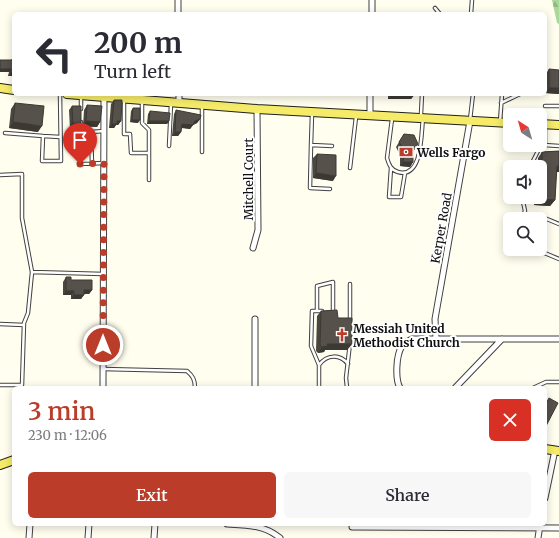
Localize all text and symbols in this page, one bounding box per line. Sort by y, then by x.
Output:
text: 200 m [94,25,182,61]
icon: left [28,28,80,80]
text: Turn left [94,60,171,83]
north arrow [503,108,547,152]
map controls [503,108,547,256]
pin [63,123,97,164]
icon: arrive [69,129,91,151]
street label: Mitchell Court [241,137,256,220]
bank icon: Wells Fargo [398,144,414,160]
place label: Wells Fargo [416,145,486,160]
button: sound [503,160,547,204]
street label: Kerper Road [427,192,455,264]
button: search [503,212,547,256]
place label: Messiah United Methodist Church [353,321,460,350]
position arrow [82,324,124,366]
church icon: Messiah United Methodist Church [334,327,350,343]
text: 3 min [28,396,95,427]
button: close [489,399,531,441]
text: 230 m · 12:06 [28,427,107,444]
button: Exit [28,472,276,518]
button: Share [284,472,531,518]

